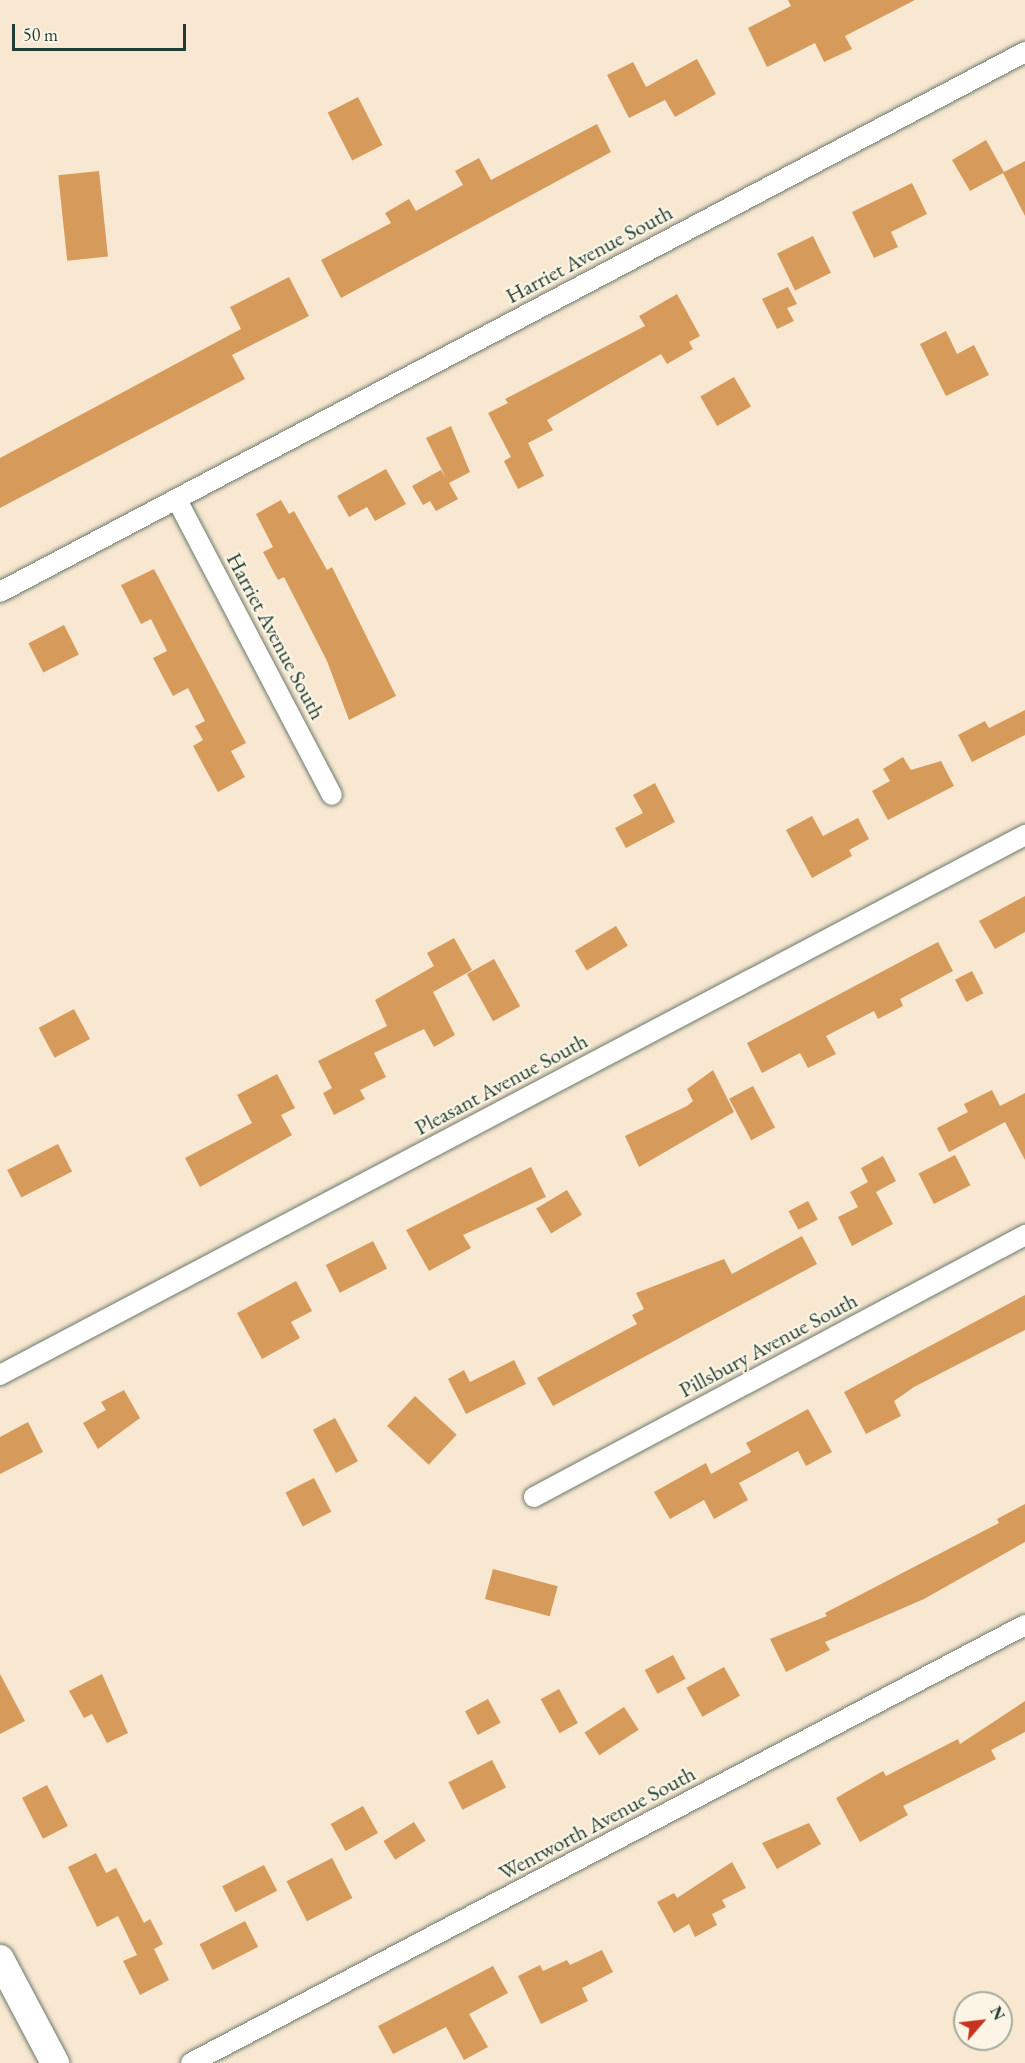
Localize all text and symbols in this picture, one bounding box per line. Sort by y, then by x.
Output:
scale bar [15,12,189,50]
text: 50 m [23,23,58,46]
street label: Harriet Avenue South [501,199,677,309]
street label: Harriet Avenue South [221,548,331,724]
street label: Pleasant Avenue South [410,1027,592,1141]
street label: Pillsbury Avenue South [674,1287,862,1403]
street label: Wentworth Avenue South [494,1760,700,1886]
north arrow [953,1991,1013,2051]
text: N [985,2003,1010,2024]

